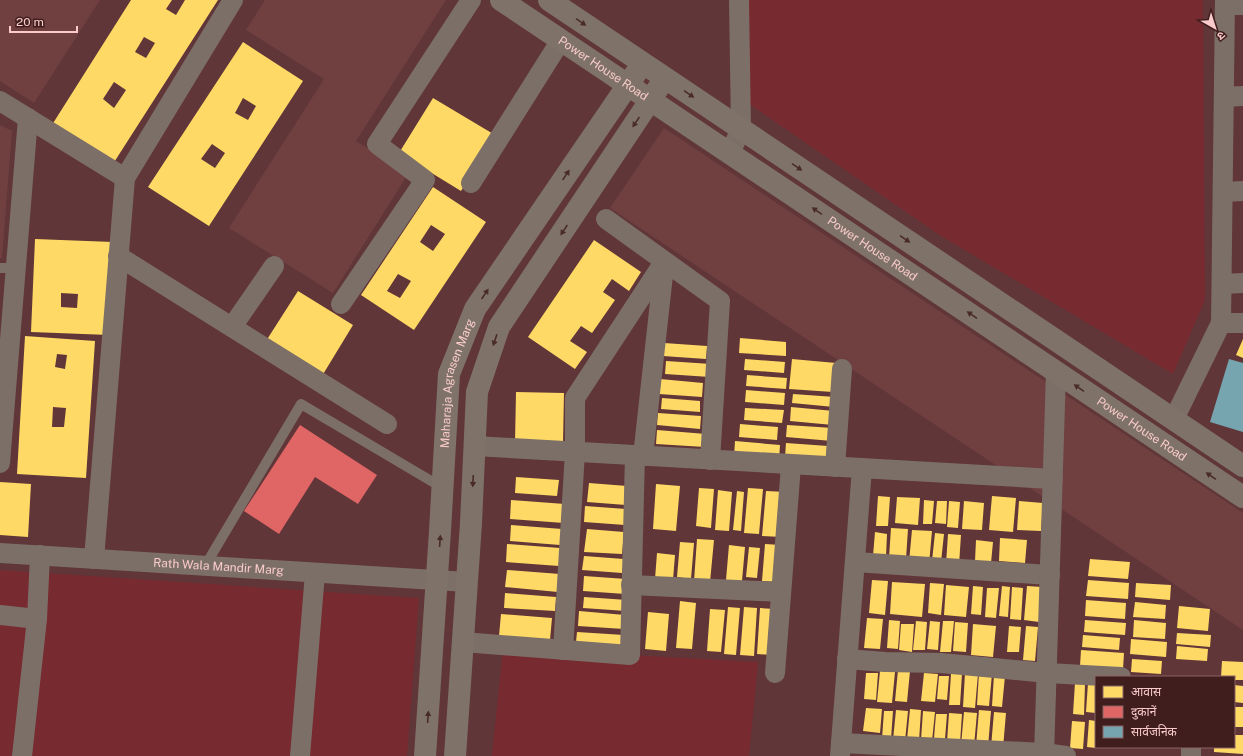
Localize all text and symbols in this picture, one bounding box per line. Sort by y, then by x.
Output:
scale bar [10,8,77,34]
north arrow [1195,8,1235,48]
text: 20 m [16,15,44,29]
one-way arrow [576,18,586,26]
text: उ [1215,29,1228,43]
street label: Power House Road [556,33,651,103]
one-way arrow [684,90,694,98]
one-way arrow [632,116,639,128]
one-way arrow [791,163,803,170]
one-way arrow [563,169,570,180]
one-way arrow [811,208,823,215]
street label: Power House Road [825,214,920,284]
one-way arrow [560,224,567,236]
one-way arrow [900,235,910,243]
one-way arrow [481,288,489,299]
one-way arrow [966,311,977,319]
street label: Maharaja Agrasen Marg [438,317,477,449]
one-way arrow [491,334,497,346]
one-way arrow [1074,384,1085,391]
street label: Power House Road [1094,394,1189,464]
one-way arrow [1205,472,1216,479]
one-way arrow [470,475,476,488]
one-way arrow [436,535,443,547]
street label: Rath Wala Mandir Marg [153,556,284,578]
legend [1095,676,1235,748]
text: आवास [1131,685,1162,699]
text: दुकानें [1131,705,1157,720]
one-way arrow [424,711,431,723]
text: सार्वजनिक [1131,724,1178,739]

